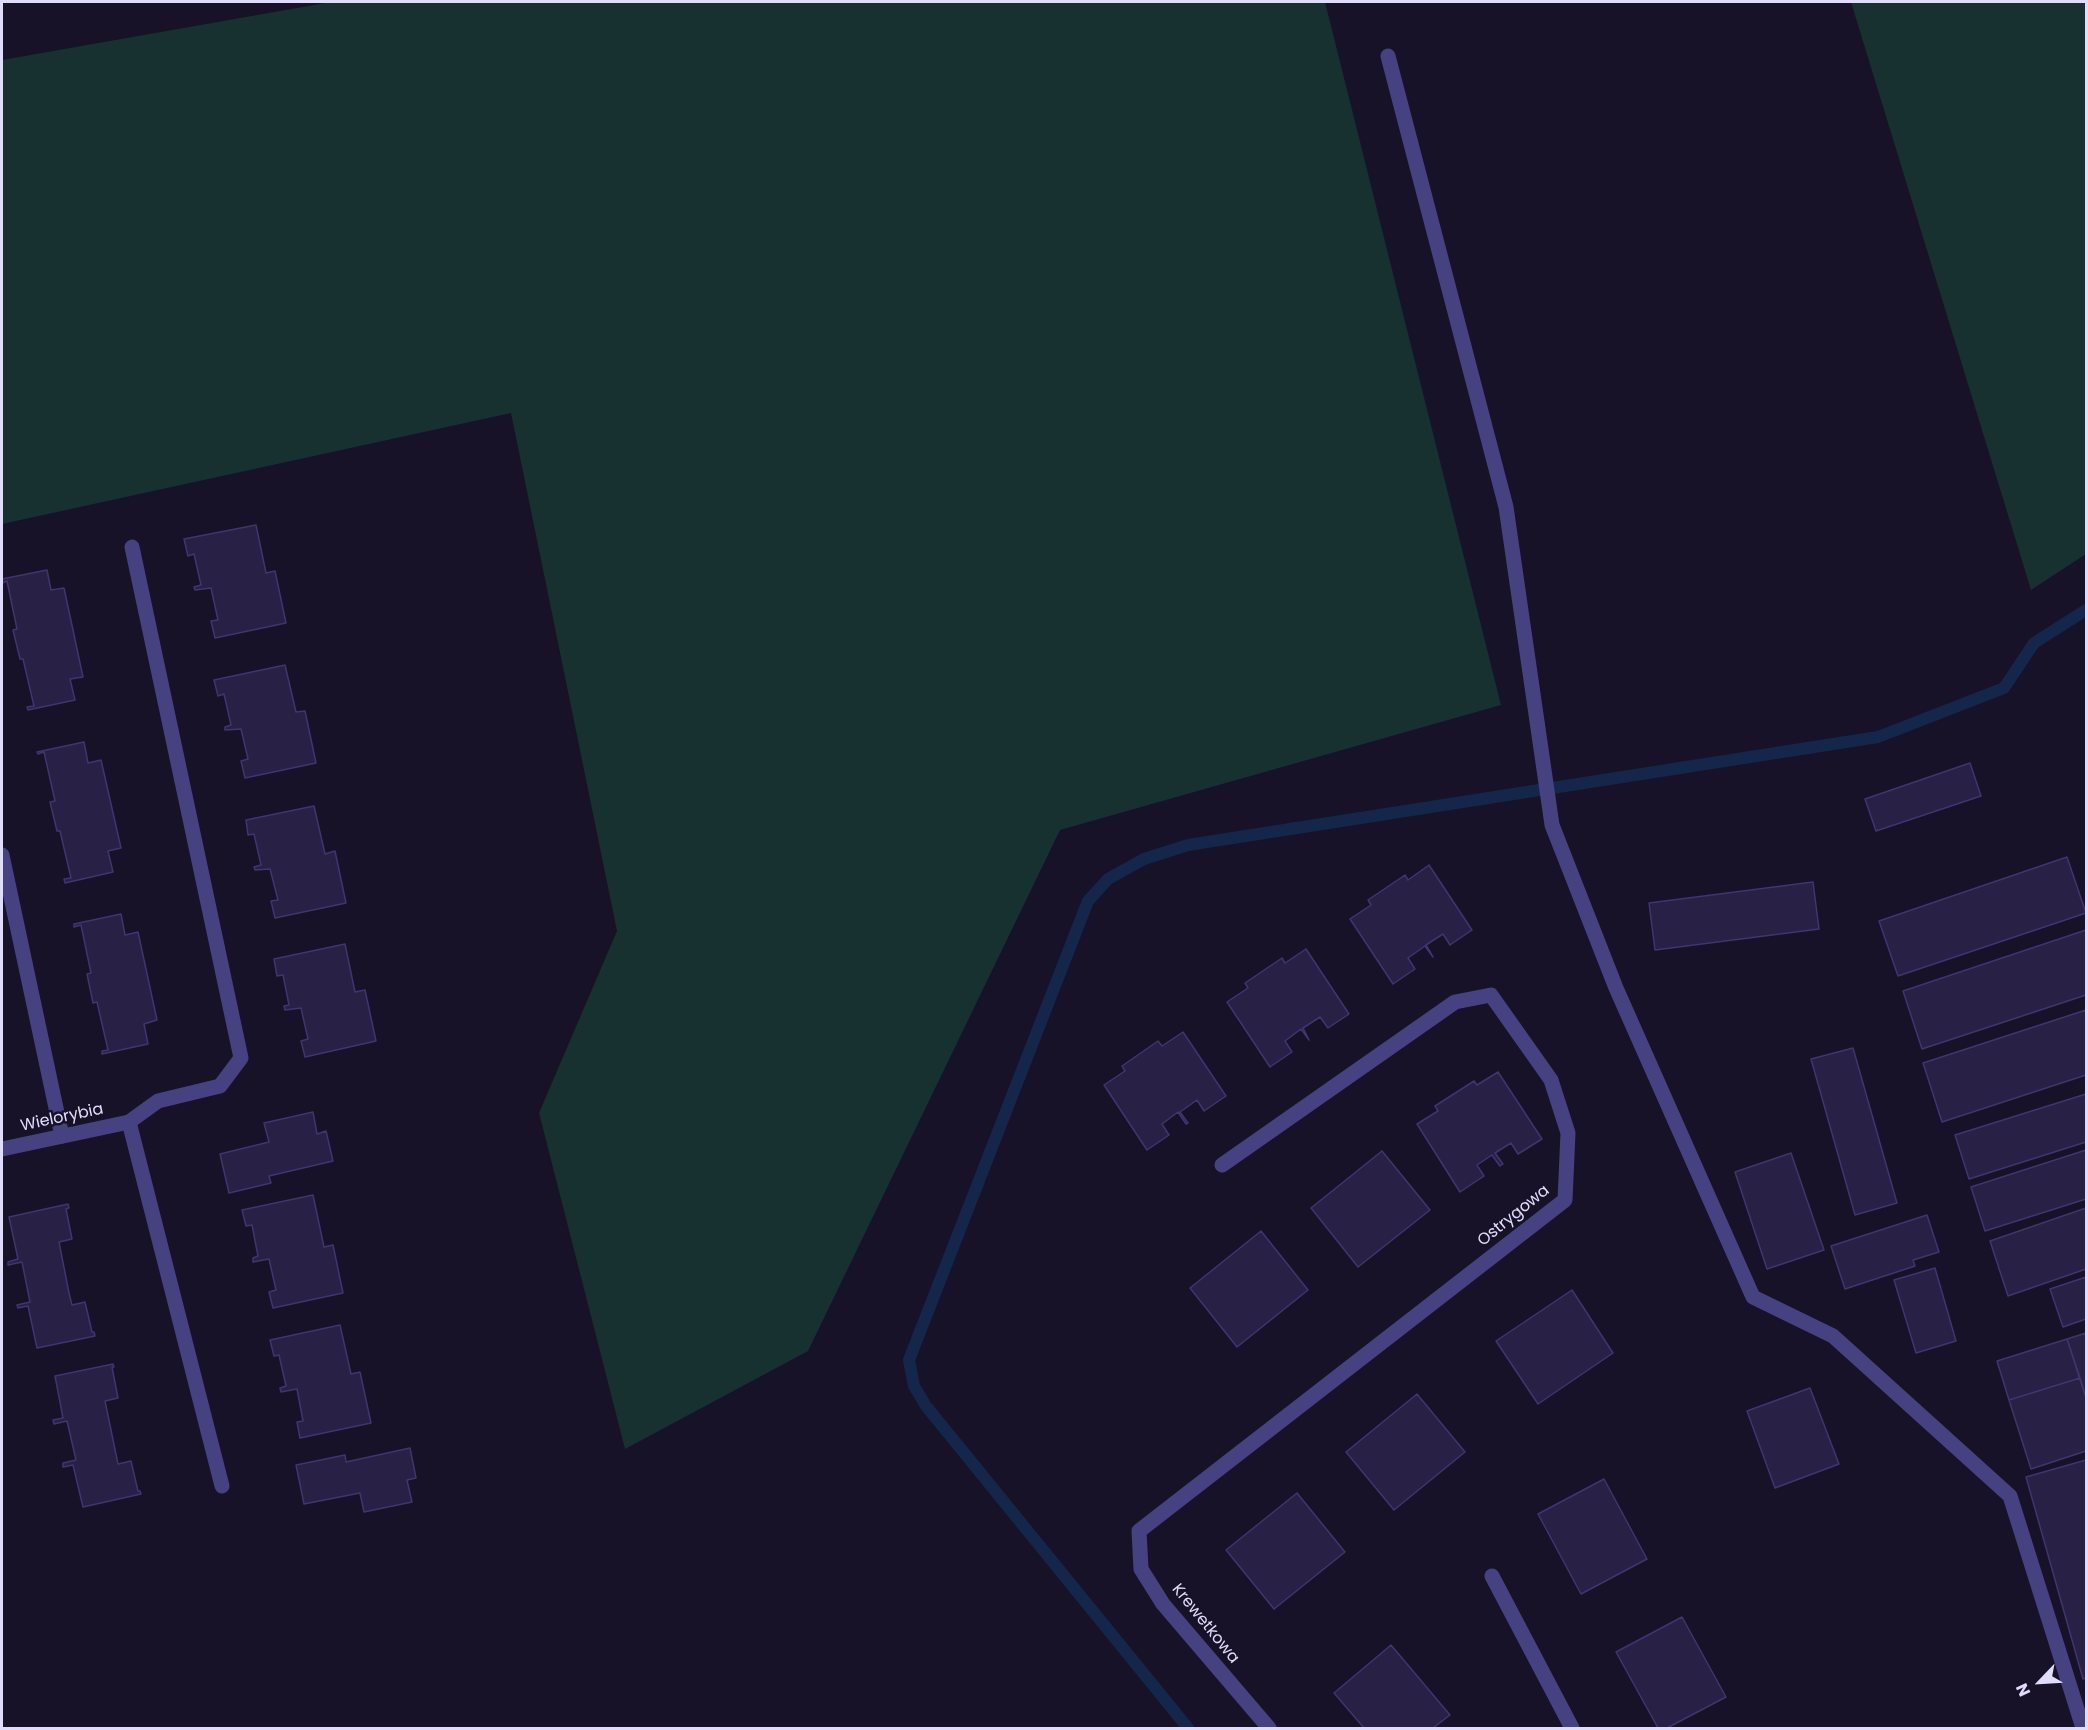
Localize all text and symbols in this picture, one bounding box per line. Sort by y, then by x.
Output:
street label: Wielorybia [19,1100,105,1136]
street label: Ostrygowa [1474,1181,1554,1251]
street label: Krewetkowa [1167,1580,1243,1668]
north arrow [2010,1652,2070,1712]
text: N [2010,1680,2036,1700]

